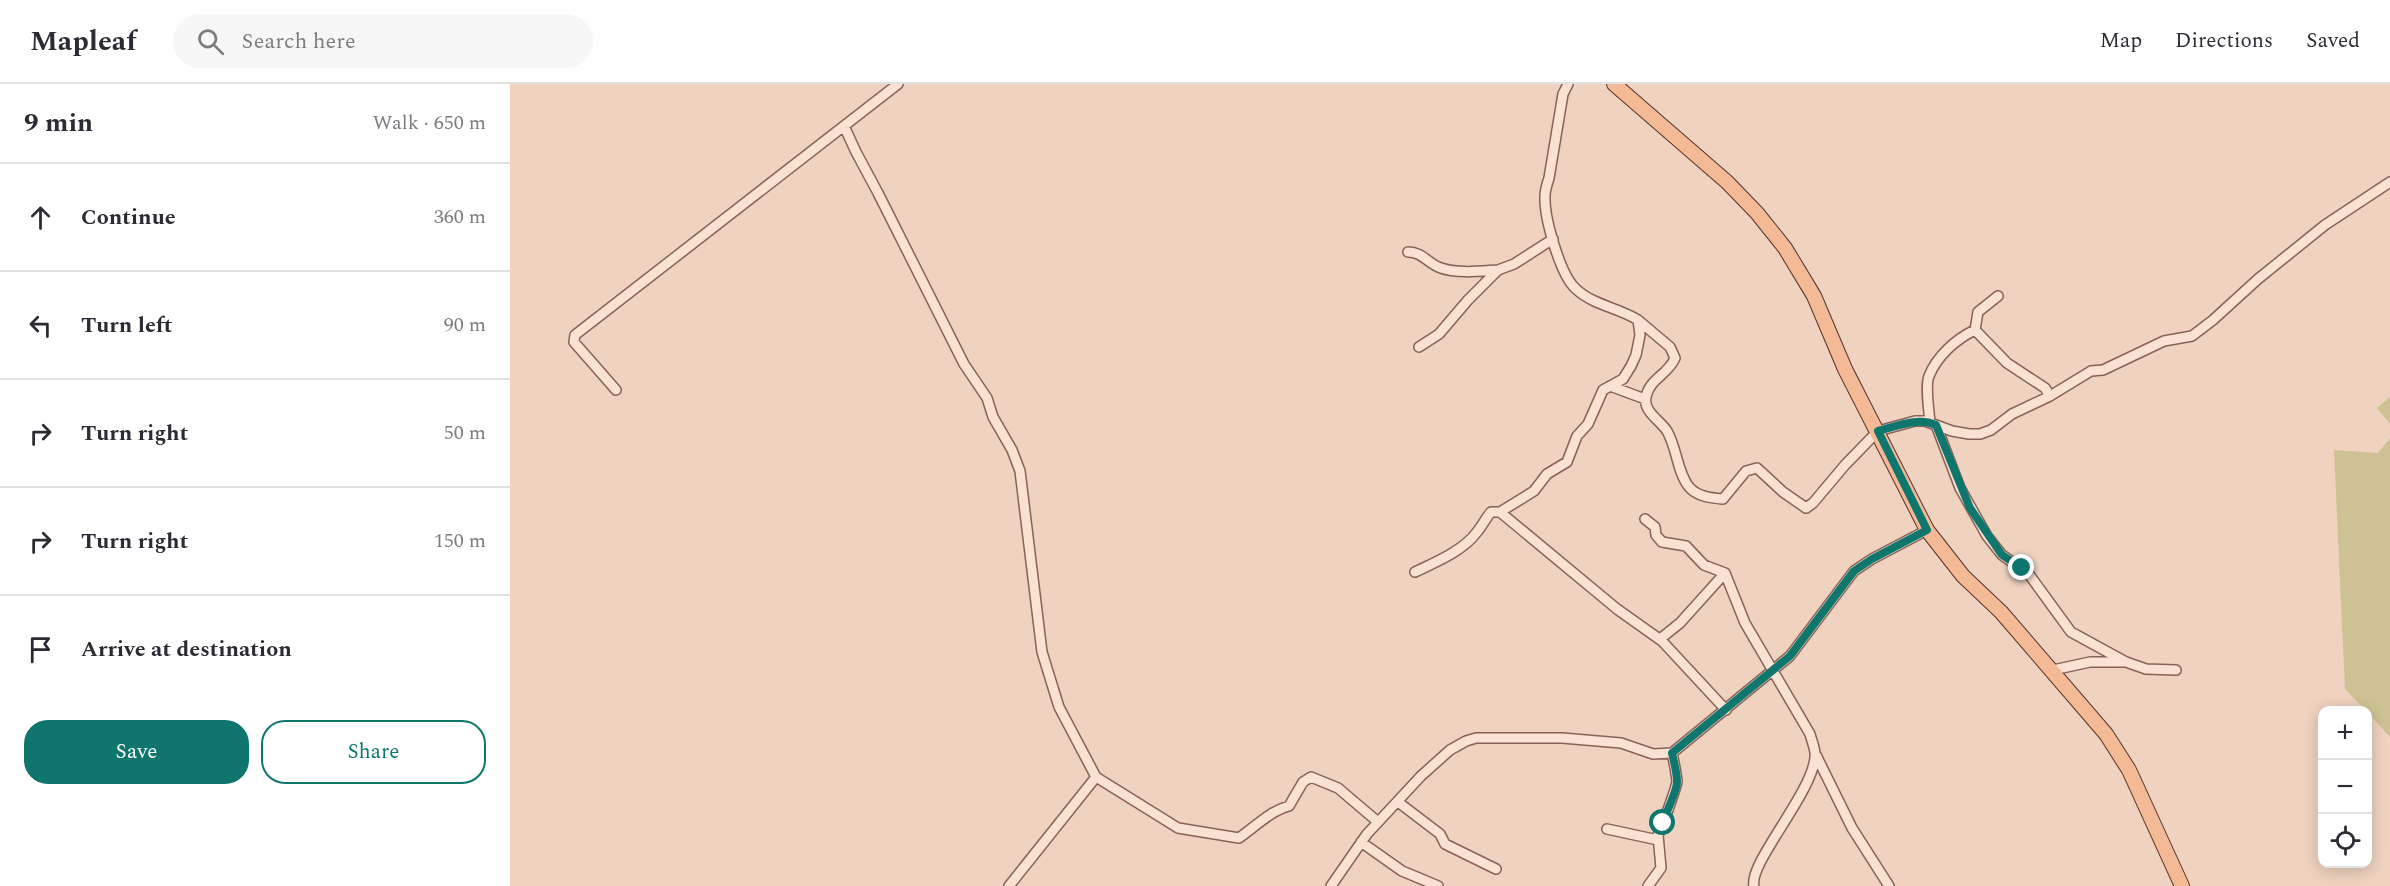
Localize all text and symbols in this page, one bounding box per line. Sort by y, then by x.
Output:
search box [173,14,593,68]
text: Mapleaf [30,20,137,63]
icon: search [194,25,227,58]
text: Search here [242,25,356,58]
text: Map [2100,25,2142,57]
text: Directions [2175,25,2273,57]
text: Saved [2306,25,2360,57]
text: 9 min [24,103,93,143]
text: Walk · 650 m [373,108,486,138]
icon: ahead [24,201,57,234]
text: Continue [81,201,176,234]
text: 360 m [434,202,486,232]
icon: left [24,309,57,342]
text: Turn left [81,309,173,342]
text: 90 m [444,310,486,340]
icon: right [24,417,57,450]
text: Turn right [81,417,188,450]
text: 50 m [444,418,486,448]
icon: right [24,525,57,558]
text: Turn right [81,525,188,558]
text: 150 m [434,526,486,556]
route end [2008,554,2034,580]
icon: arrive [24,633,57,666]
text: Arrive at destination [81,633,292,666]
map controls [2318,706,2372,868]
button: + [2318,706,2372,760]
button: Save [24,720,249,784]
button: Share [261,720,486,784]
button: − [2318,760,2372,814]
route start [1649,809,1675,835]
button: locate [2318,814,2372,868]

